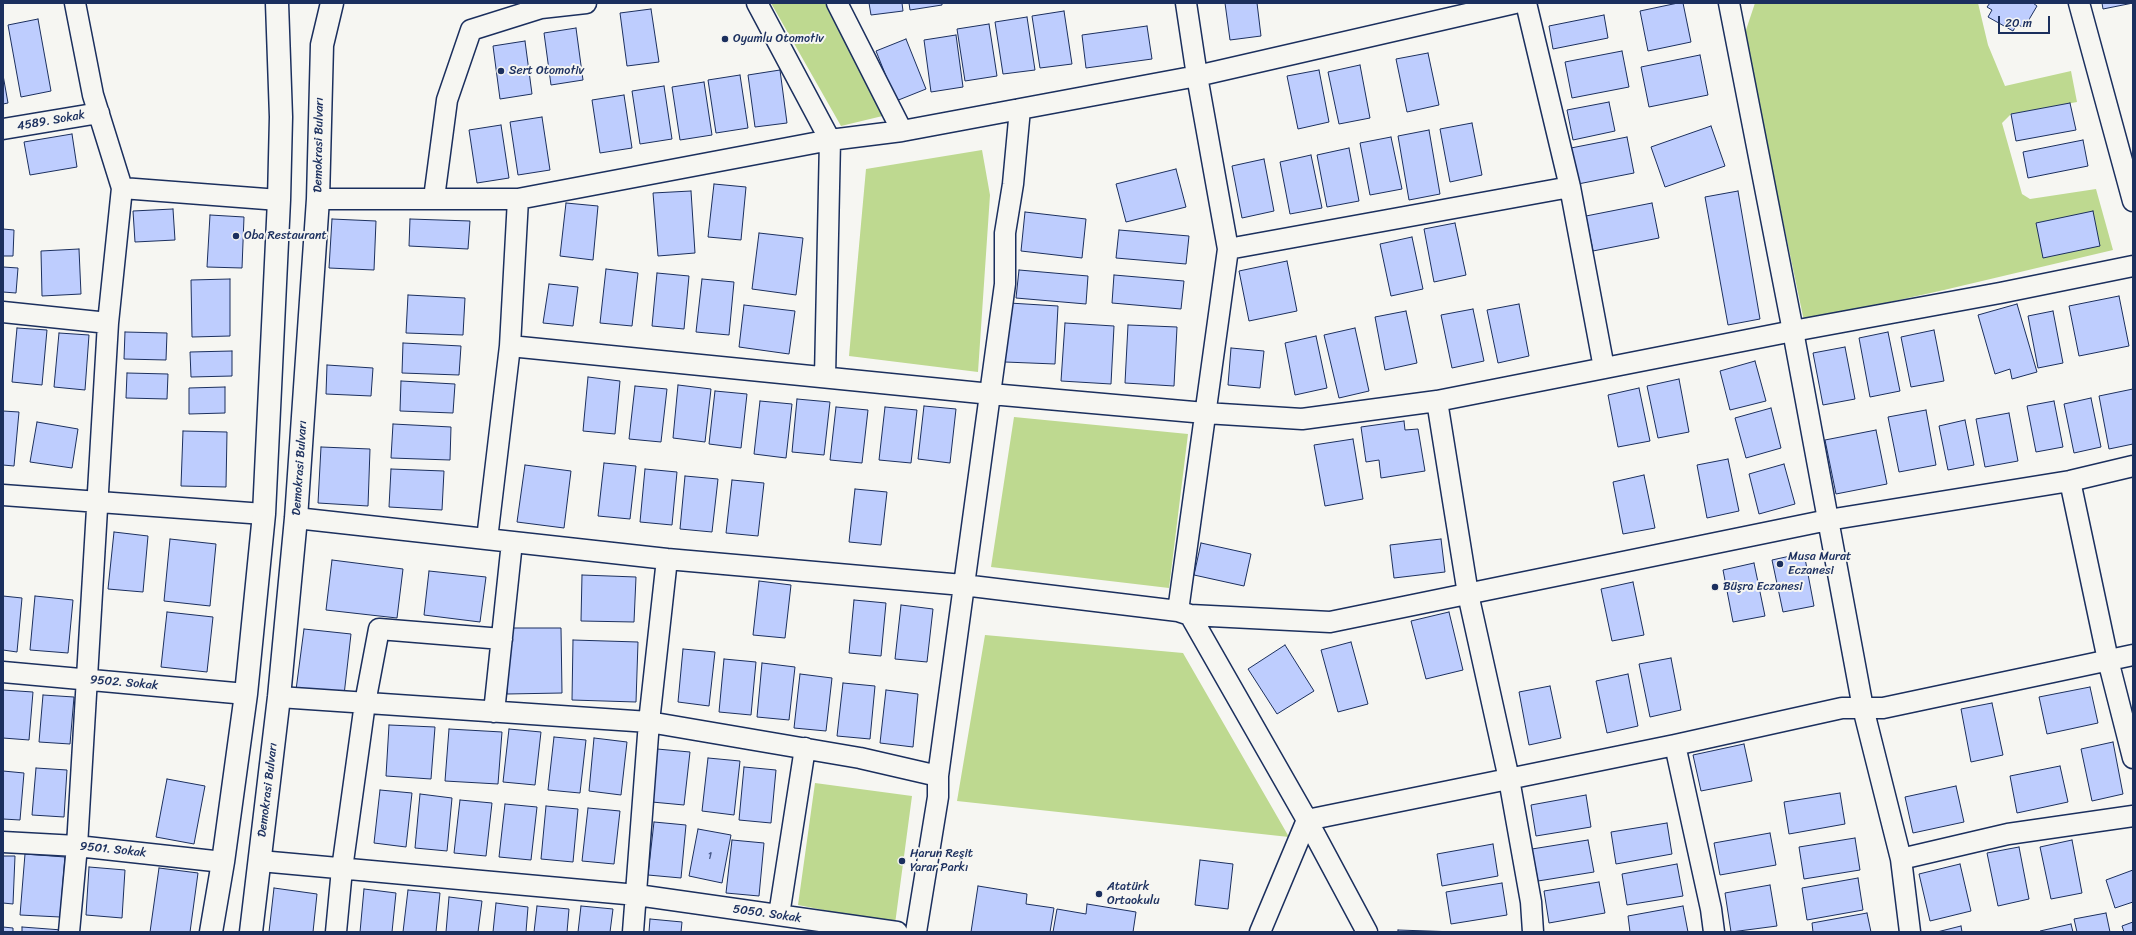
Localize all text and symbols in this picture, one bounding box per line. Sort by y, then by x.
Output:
scale bar [2000,8,2052,34]
text: 20 m [2005,12,2032,34]
place label: Oyumlu Otomotiv [733,32,824,46]
marker: Oyumlu Otomotiv [720,34,730,44]
place label: Sert Otomotiv [509,64,584,78]
marker: Sert Otomotiv [496,66,506,76]
street label: Demokrasi Bulvarı [311,97,327,193]
street label: 4589. Sokak [16,108,86,134]
place label: Oba Restaurant [244,229,327,243]
marker: Oba Restaurant [231,231,241,241]
street label: Demokrasi Bulvarı [289,420,311,516]
place label: Musa Murat Eczanesi [1788,550,1851,578]
marker: Musa Murat Eczanesi [1775,559,1785,569]
place label: Büşra Eczanesi [1723,580,1802,594]
marker: Büşra Eczanesi [1710,582,1720,592]
street label: 9502. Sokak [89,673,159,693]
street label: Demokrasi Bulvarı [255,742,281,838]
street label: 9501. Sokak [79,839,147,861]
place label: Harun Reşit Yarar Parkı [910,847,973,875]
house number: 1 [708,850,712,862]
marker: Harun Reşit Yarar Parkı [897,856,907,866]
place label: Atatürk Ortaokulu [1107,880,1160,908]
marker: Atatürk Ortaokulu [1094,889,1104,899]
street label: 5050. Sokak [732,902,802,926]

